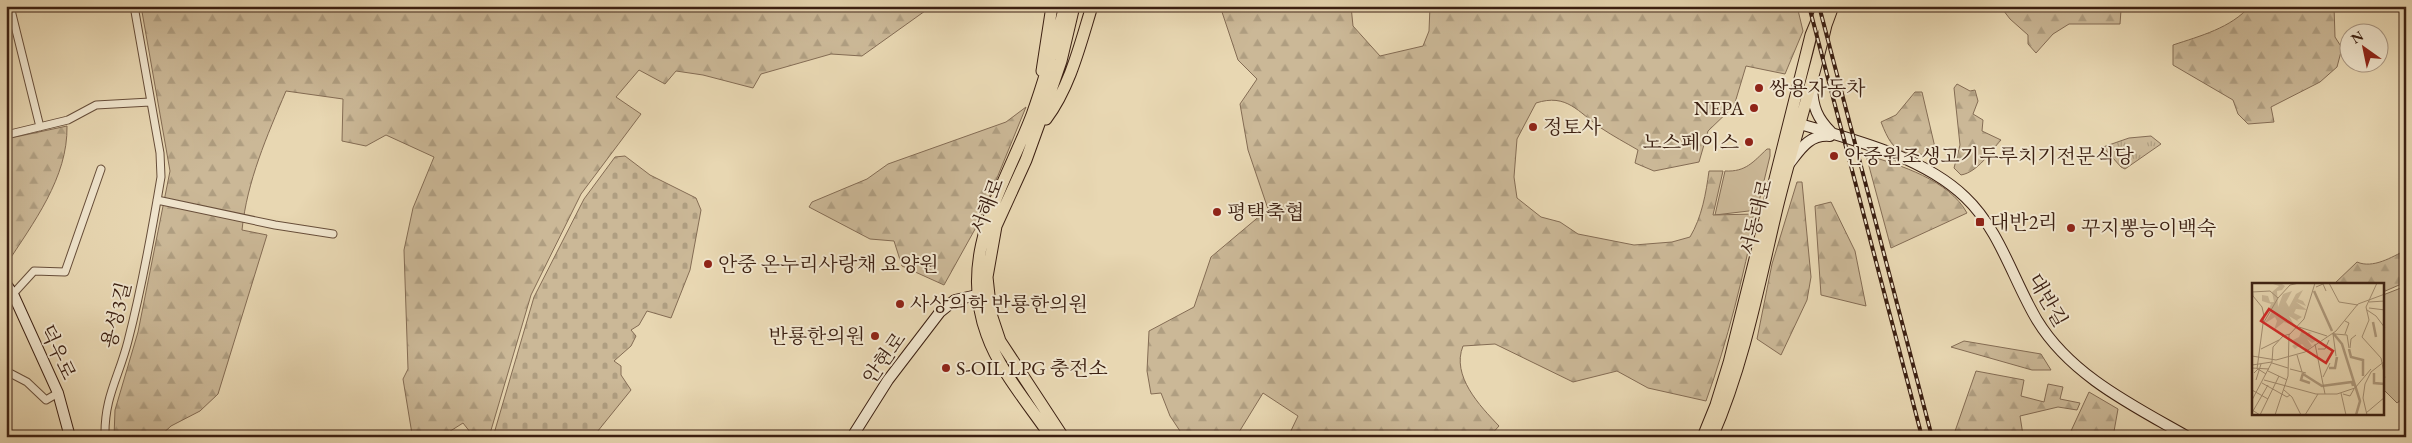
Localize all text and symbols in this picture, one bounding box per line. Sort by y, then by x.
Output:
north arrow [2340,22,2390,72]
text: N [2347,26,2367,48]
place label: 쌍용자동차 [1769,75,1866,101]
marker: 쌍용자동차 [1753,82,1765,94]
place label: NEPA [1694,95,1744,121]
marker: NEPA [1748,102,1760,114]
place label: 정토사 [1543,114,1602,140]
marker: 정토사 [1527,121,1539,133]
place label: 노스페이스 [1642,129,1739,155]
marker: 노스페이스 [1743,136,1755,148]
place label: 안중원조생고기두루치기전문식당 [1844,143,2134,169]
marker: 안중원조생고기두루치기전문식당 [1828,150,1840,162]
street label: 서해로 [964,174,1010,238]
street label: 서동대로 [1734,176,1778,258]
place label: 평택축협 [1227,199,1304,225]
marker: 평택축협 [1211,206,1223,218]
place label: 대반2리 [1990,209,2058,235]
place label: 꾸지뽕능이백숙 [2081,215,2216,241]
marker: 대반2리 [1974,216,1986,228]
marker: 꾸지뽕능이백숙 [2065,222,2077,234]
place label: 안중 온누리사랑채 요양원 [718,251,939,277]
marker: 안중 온누리사랑채 요양원 [702,258,714,270]
street label: 대반길 [2022,268,2074,332]
street label: 용성3길 [95,279,137,351]
inset map [2252,283,2384,416]
place label: 사상의학 반룡한의원 [910,291,1088,317]
marker: 사상의학 반룡한의원 [894,298,906,310]
street label: 덕우로 [34,320,82,384]
place label: 반룡한의원 [768,323,865,349]
street label: 안현로 [856,327,912,389]
marker: 반룡한의원 [869,330,881,342]
place label: S-OIL LPG 충전소 [956,355,1108,381]
marker: S-OIL LPG 충전소 [940,362,952,374]

